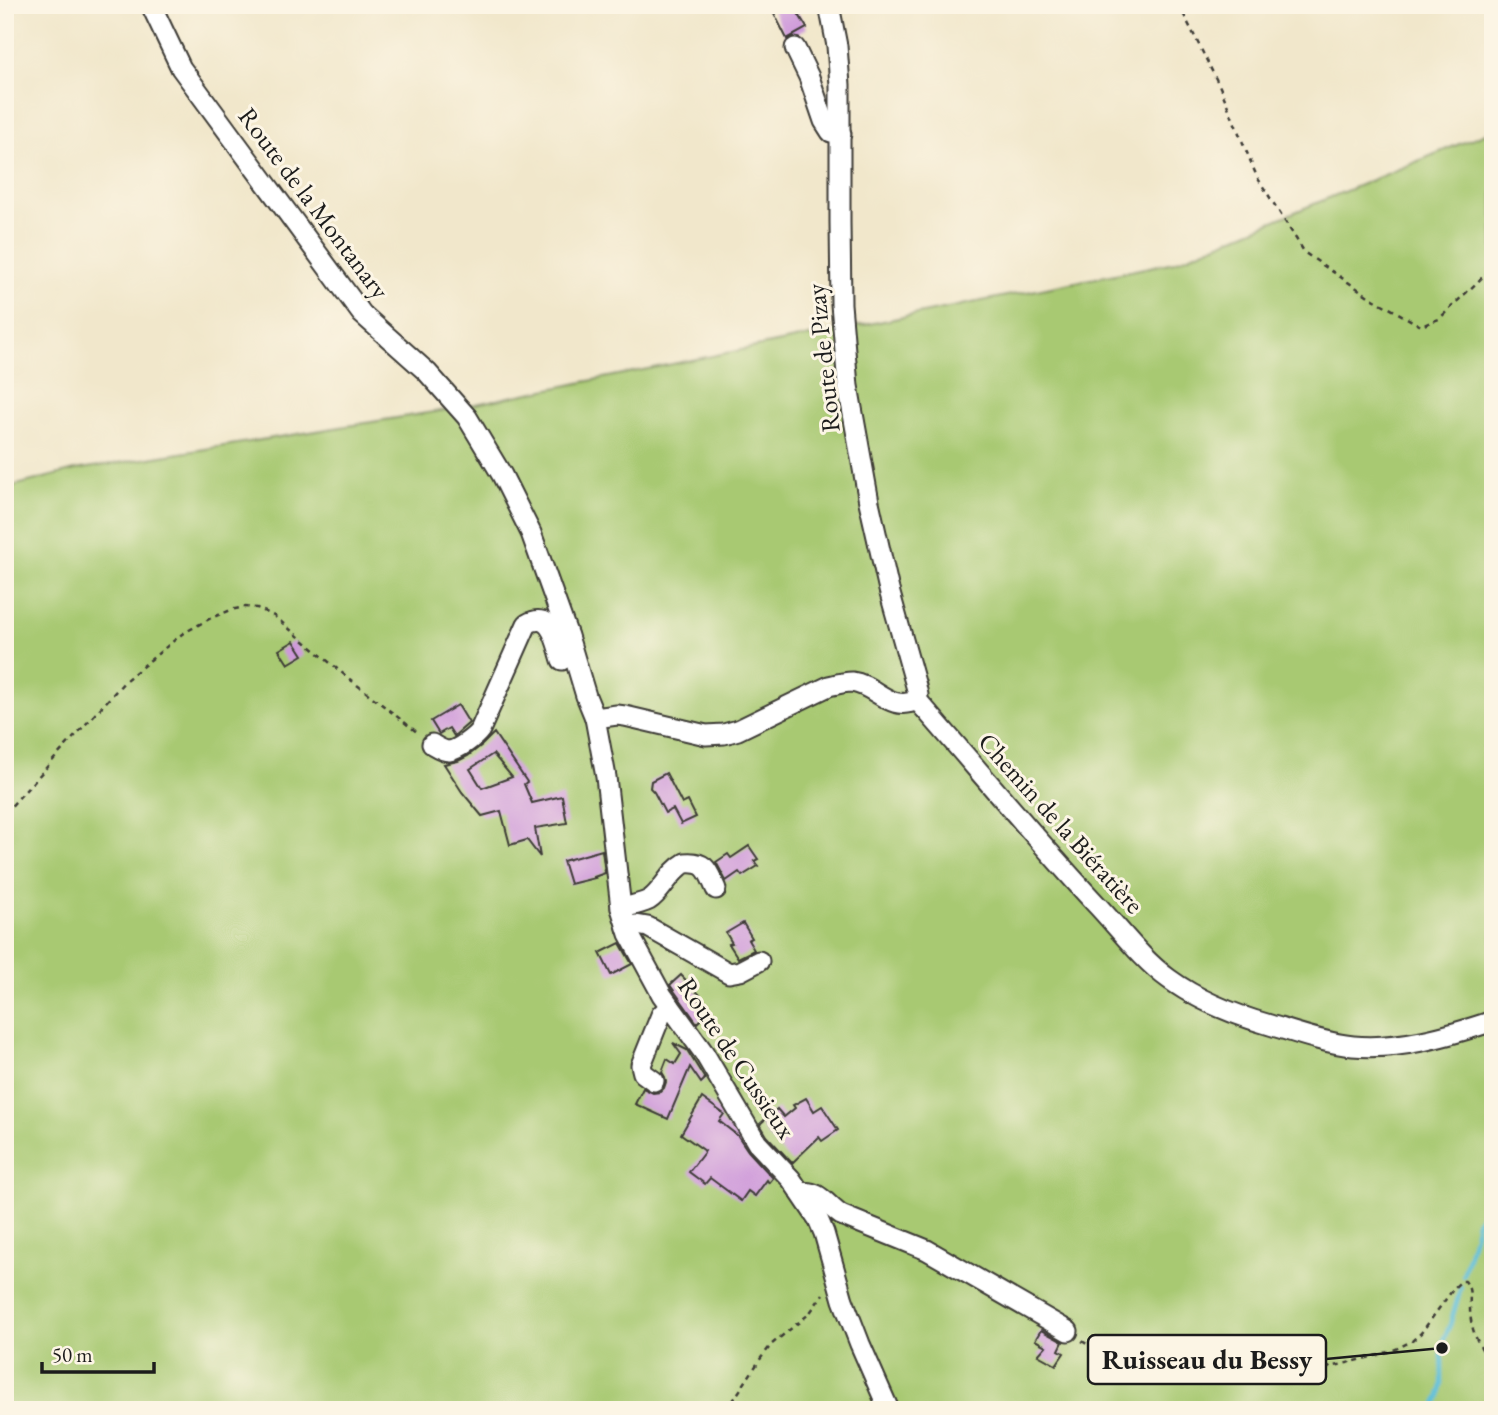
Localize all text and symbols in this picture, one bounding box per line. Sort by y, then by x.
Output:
street label: Route de la Montanary [231,100,397,306]
street label: Route de Pizay [798,281,848,434]
street label: Chemin de la Biératière [971,725,1151,921]
street label: Route de Cussieux [670,971,804,1146]
scale bar [42,1331,154,1375]
callout: Ruisseau du Bessy [1088,1335,1326,1384]
text: 50 m [52,1341,93,1368]
text: Ruisseau du Bessy [1102,1341,1313,1377]

